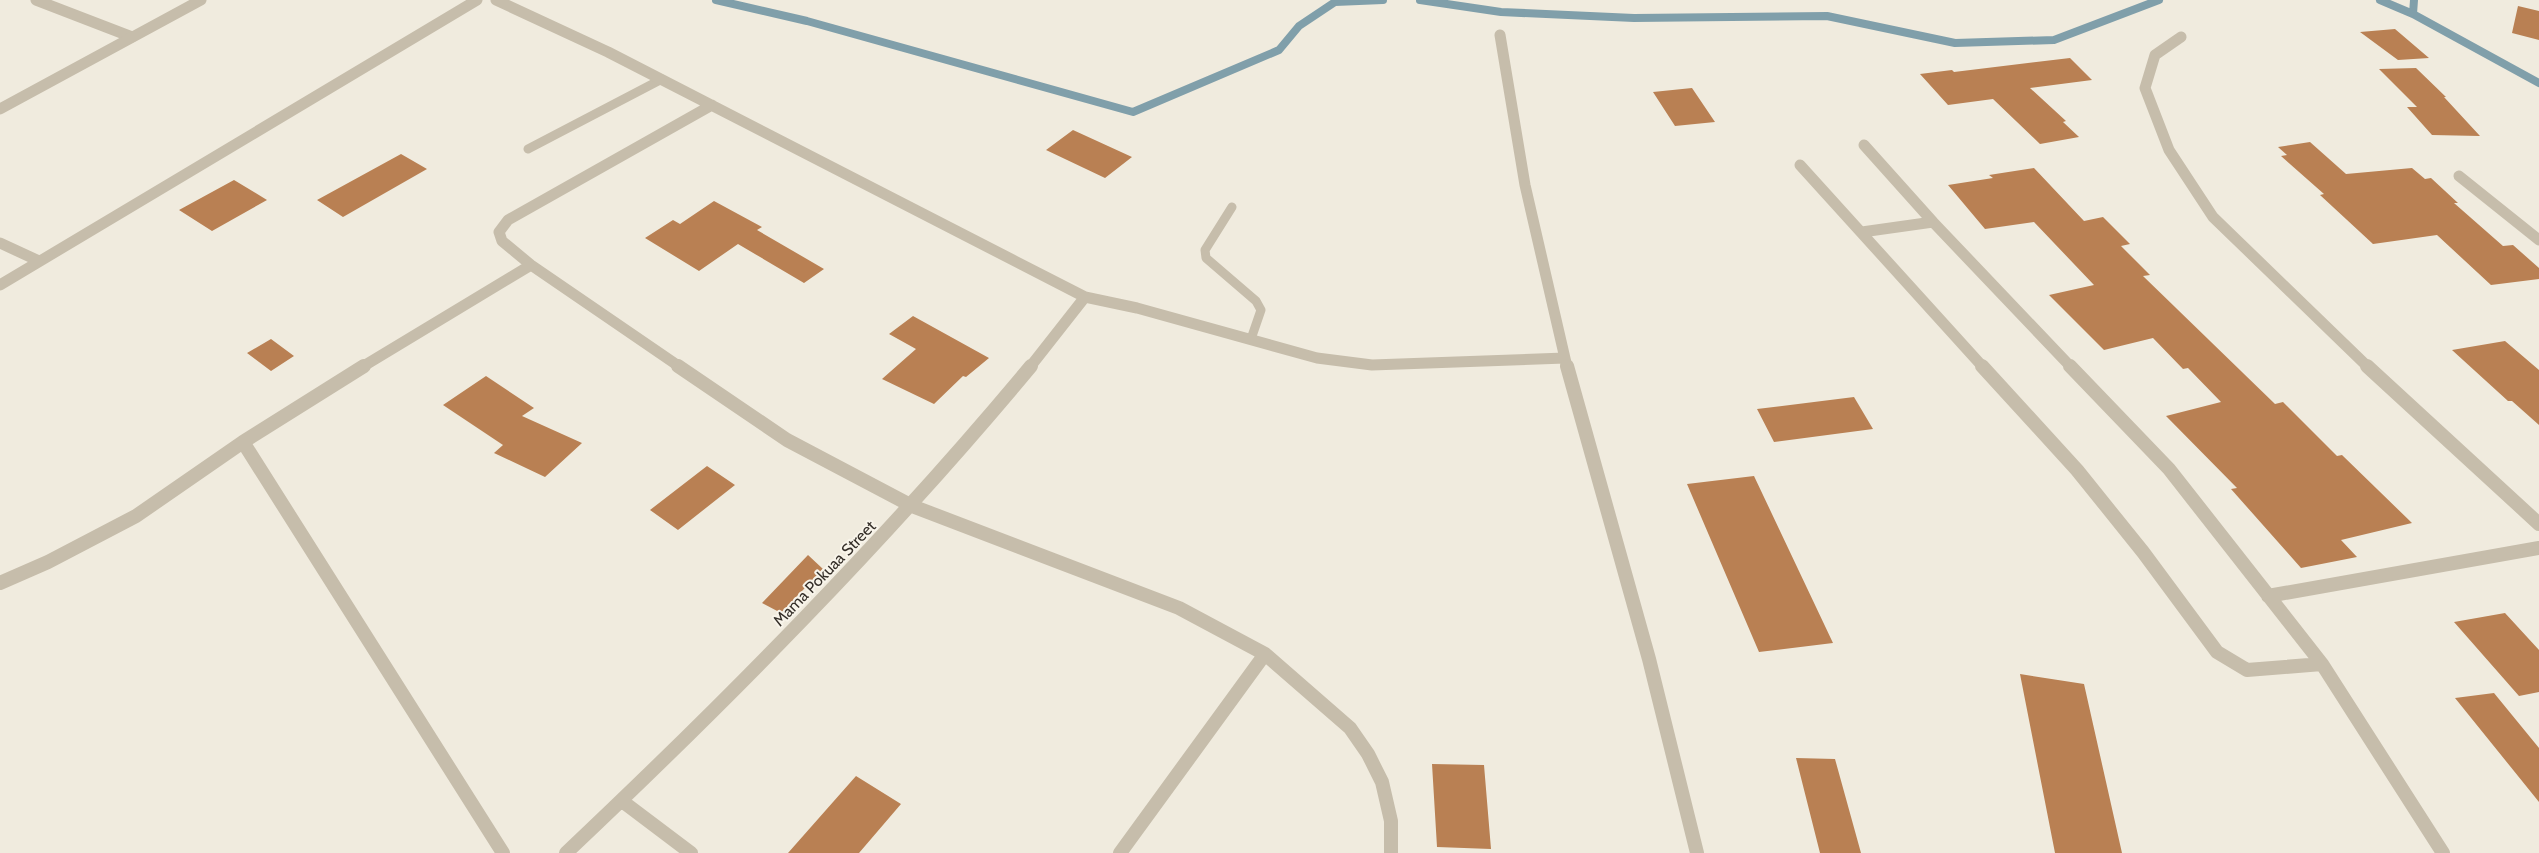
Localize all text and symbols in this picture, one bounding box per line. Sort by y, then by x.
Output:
street label: Mama Pokuaa Street [769,516,880,630]

